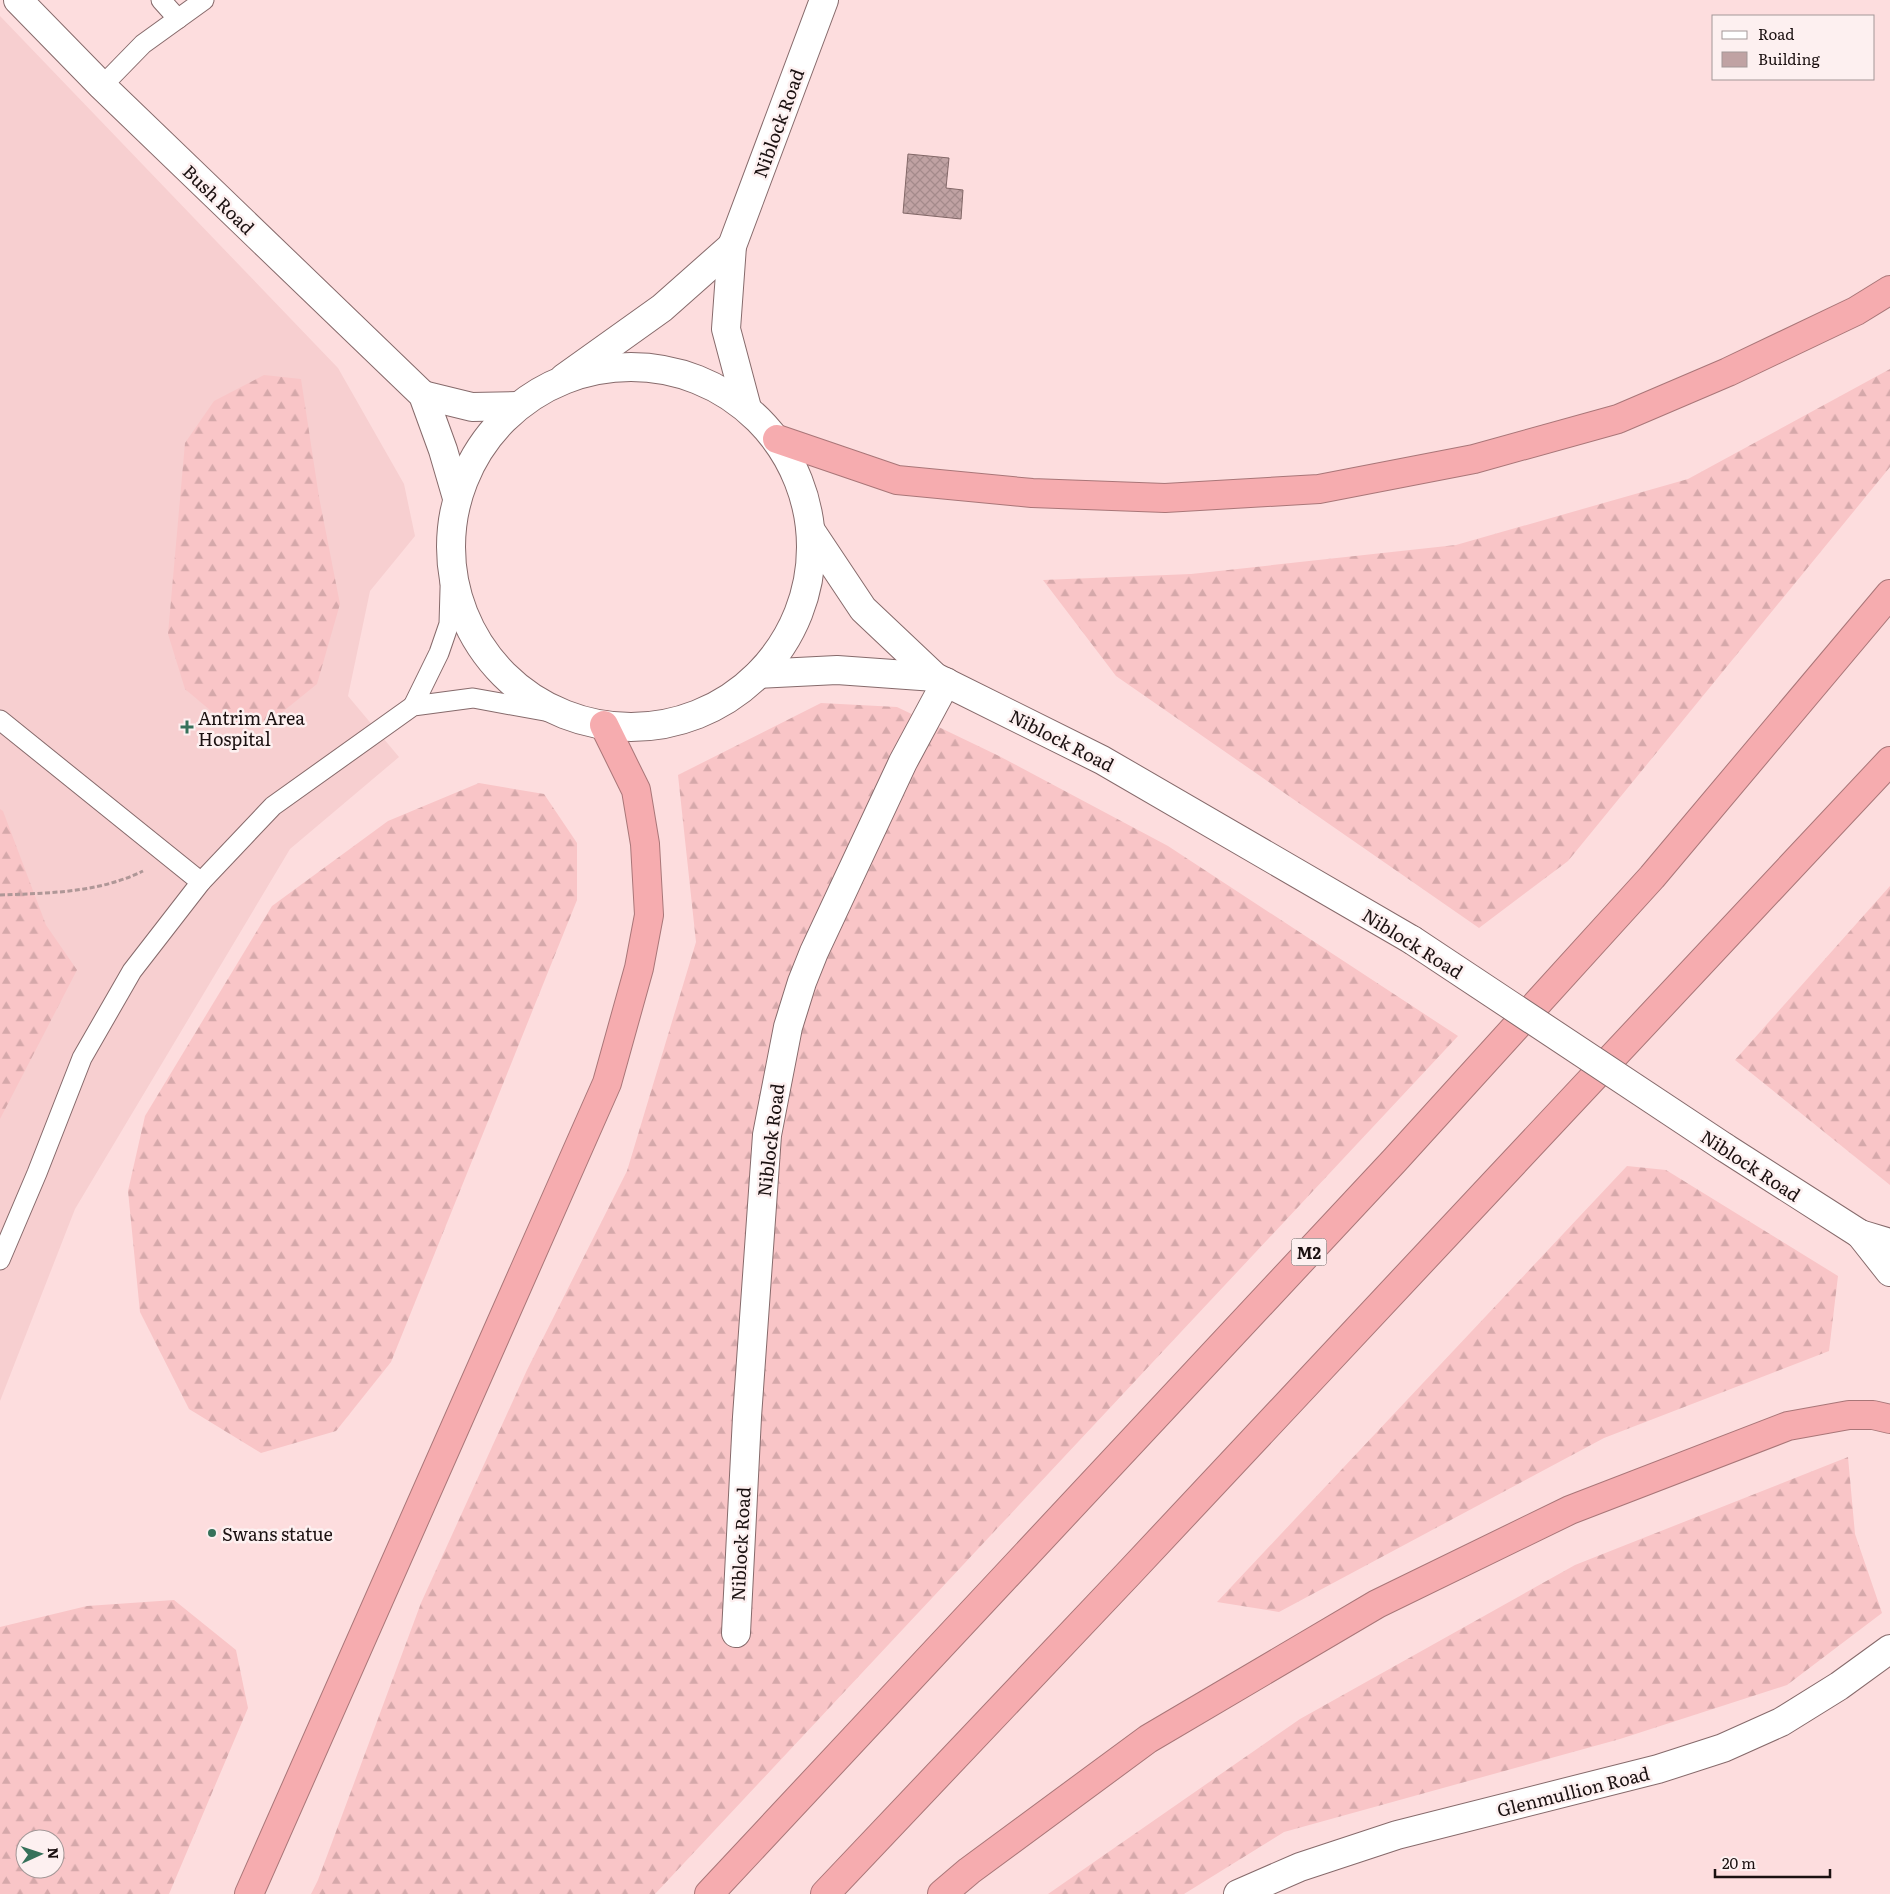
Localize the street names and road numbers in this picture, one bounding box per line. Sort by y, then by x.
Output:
street label: Niblock Road [746,65,810,181]
street label: Bush Road [177,158,261,240]
street label: Niblock Road [1005,702,1119,778]
street label: Niblock Road [1357,901,1469,985]
street label: Niblock Road [750,1082,790,1198]
street label: Niblock Road [1696,1123,1806,1207]
road number: M2 [1292,1238,1326,1266]
street label: Niblock Road [724,1486,756,1602]
street label: Glenmullion Road [1494,1759,1652,1823]

